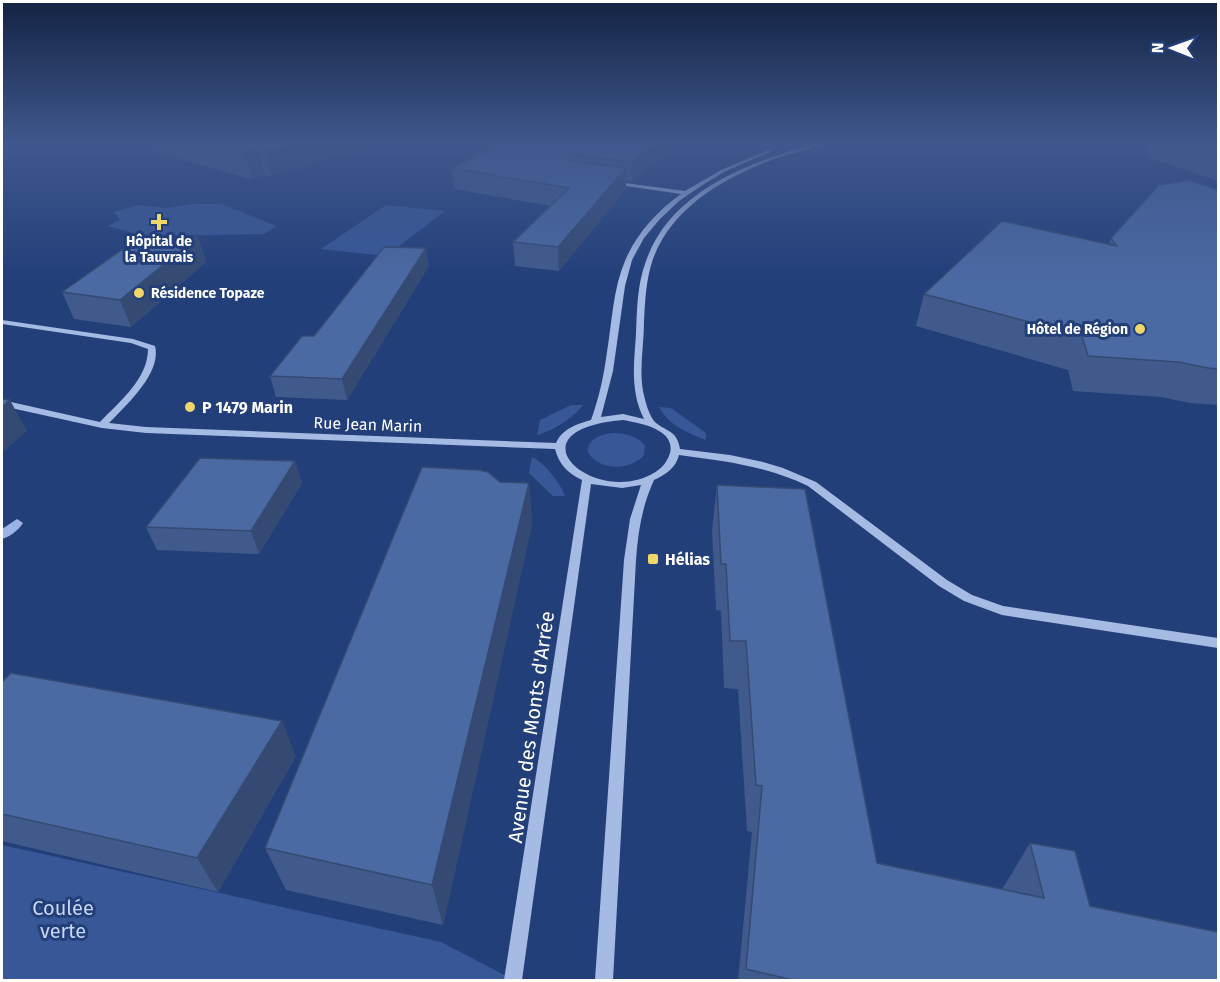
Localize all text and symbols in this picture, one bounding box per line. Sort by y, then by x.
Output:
north arrow [1142,18,1202,78]
text: N [1148,42,1167,53]
marker: Hôpital de la Tauvrais [150,213,168,231]
place label: Hôpital de la Tauvrais [125,233,193,266]
place label: Résidence Topaze [151,285,265,302]
marker: Résidence Topaze [132,286,146,300]
place label: Hôtel de Région [1027,321,1128,338]
marker: Hôtel de Région [1133,322,1147,336]
place label: P 1479 Marin [202,398,293,417]
marker: P 1479 Marin [183,400,197,414]
street label: Rue Jean Marin [313,413,423,436]
place label: Hélias [665,550,710,569]
marker: Hélias [646,552,660,566]
street label: Avenue des Monts d'Arrée [503,610,559,844]
park label: Coulée verte [32,896,94,943]

